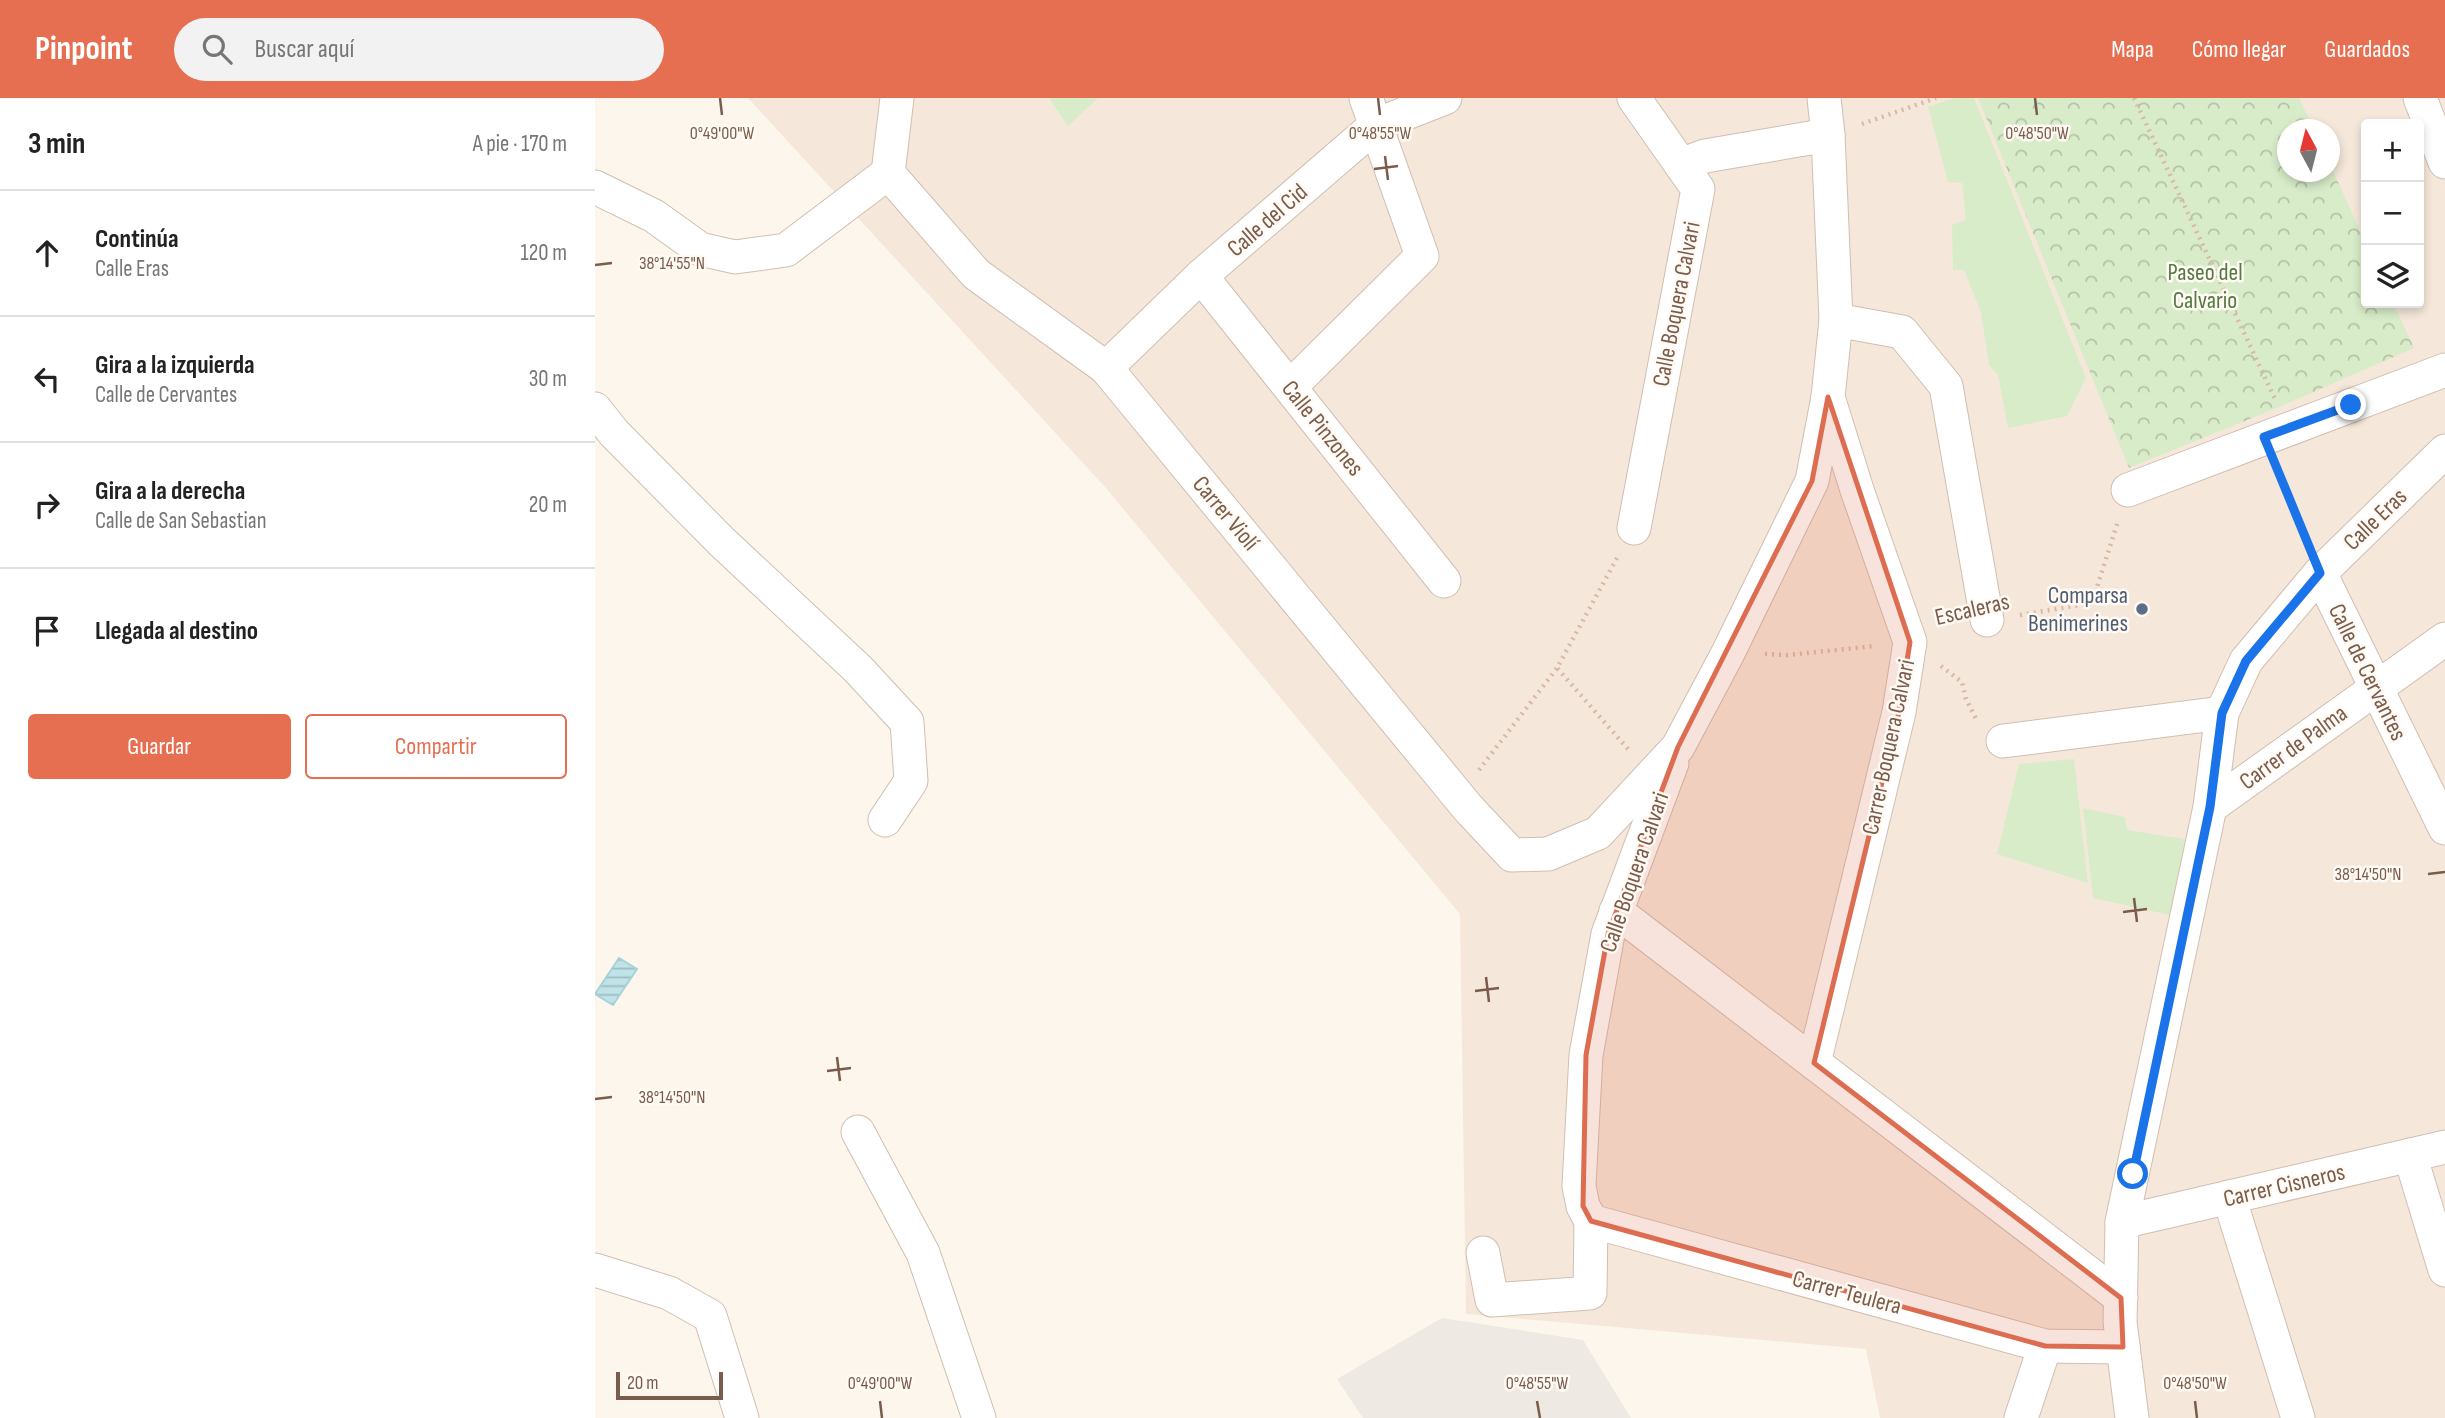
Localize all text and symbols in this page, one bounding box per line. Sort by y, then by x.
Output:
search box [174,18,664,81]
text: Pinpoint [35,29,132,69]
icon: search [198,30,236,68]
text: Buscar aquí [254,34,354,65]
text: Mapa [2111,35,2154,64]
text: Cómo llegar [2192,35,2286,64]
text: Guardados [2324,35,2410,64]
north arrow [2277,119,2340,182]
map controls [2361,119,2424,308]
button: + [2361,119,2424,182]
text: 0°49'00"W [690,123,754,144]
text: 0°48'55"W [1349,123,1412,144]
text: 0°48'50"W [2005,123,2069,144]
text: 3 min [28,126,85,162]
text: A pie · 170 m [473,130,567,158]
street label: Calle del Cid [1221,178,1313,263]
button: − [2361,182,2424,245]
street label: Calle Boquera Calvari [1646,219,1707,389]
text: Continúa [95,224,179,255]
icon: ahead [28,234,66,272]
text: 120 m [521,239,567,267]
button: layers [2361,245,2424,308]
text: 38°14'55"N [639,253,705,274]
text: Calle Eras [95,255,169,283]
park label: Paseo del Calvario [2167,258,2243,315]
text: Gira a la izquierda [95,350,255,381]
icon: left [28,360,66,398]
text: 30 m [529,365,567,393]
street label: Calle Pinzones [1275,375,1370,482]
text: Calle de Cervantes [95,381,237,409]
route end [2335,389,2366,420]
street label: Carrer Violí [1186,470,1265,557]
text: Gira a la derecha [95,476,245,507]
street label: Calle Eras [2338,482,2413,557]
icon: right [28,486,66,524]
text: 20 m [529,491,567,519]
text: Calle de San Sebastian [95,507,267,535]
place label: Comparsa Benimerines [2028,581,2128,638]
street label: Escaleras [1932,587,2012,632]
street label: Calle de Cervantes [2322,599,2413,745]
marker: Comparsa Benimerines [2134,601,2150,617]
icon: arrive [28,612,66,650]
text: Llegada al destino [95,616,258,647]
street label: Carrer Boquera Calvari [1856,657,1921,837]
street label: Carrer de Palma [2234,699,2353,796]
button: Guardar [28,714,291,779]
button: Compartir [305,714,567,779]
street label: Calle Boquera Calvari [1594,788,1675,956]
text: 38°14'50"N [2335,864,2401,885]
text: 38°14'50"N [639,1087,705,1108]
street label: Carrer Cisneros [2220,1157,2348,1214]
route start [2117,1158,2148,1189]
street label: Carrer Teulera [1789,1264,1905,1321]
scale bar [616,1369,723,1401]
text: 20 m [627,1372,659,1395]
text: 0°49'00"W [848,1373,912,1394]
text: 0°48'55"W [1506,1373,1569,1394]
text: 0°48'50"W [2163,1373,2227,1394]

